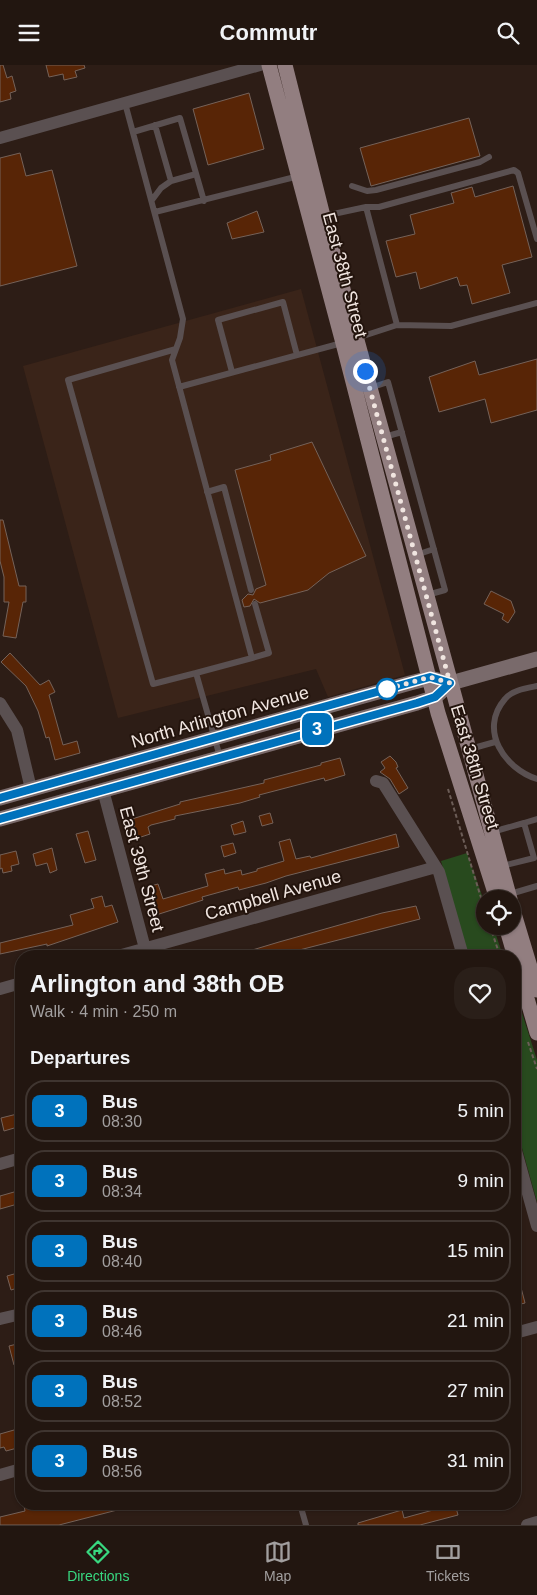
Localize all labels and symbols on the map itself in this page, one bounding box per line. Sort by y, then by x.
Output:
street label: East 38th Street [319,210,371,340]
your location [353,359,378,384]
unlabelled marker [376,678,398,700]
street label: North Arlington Avenue [129,682,311,752]
street label: East 38th Street [447,702,503,832]
line badge: 3 [301,713,333,745]
street label: East 39th Street [116,804,168,934]
street label: Campbell Avenue [203,866,343,924]

